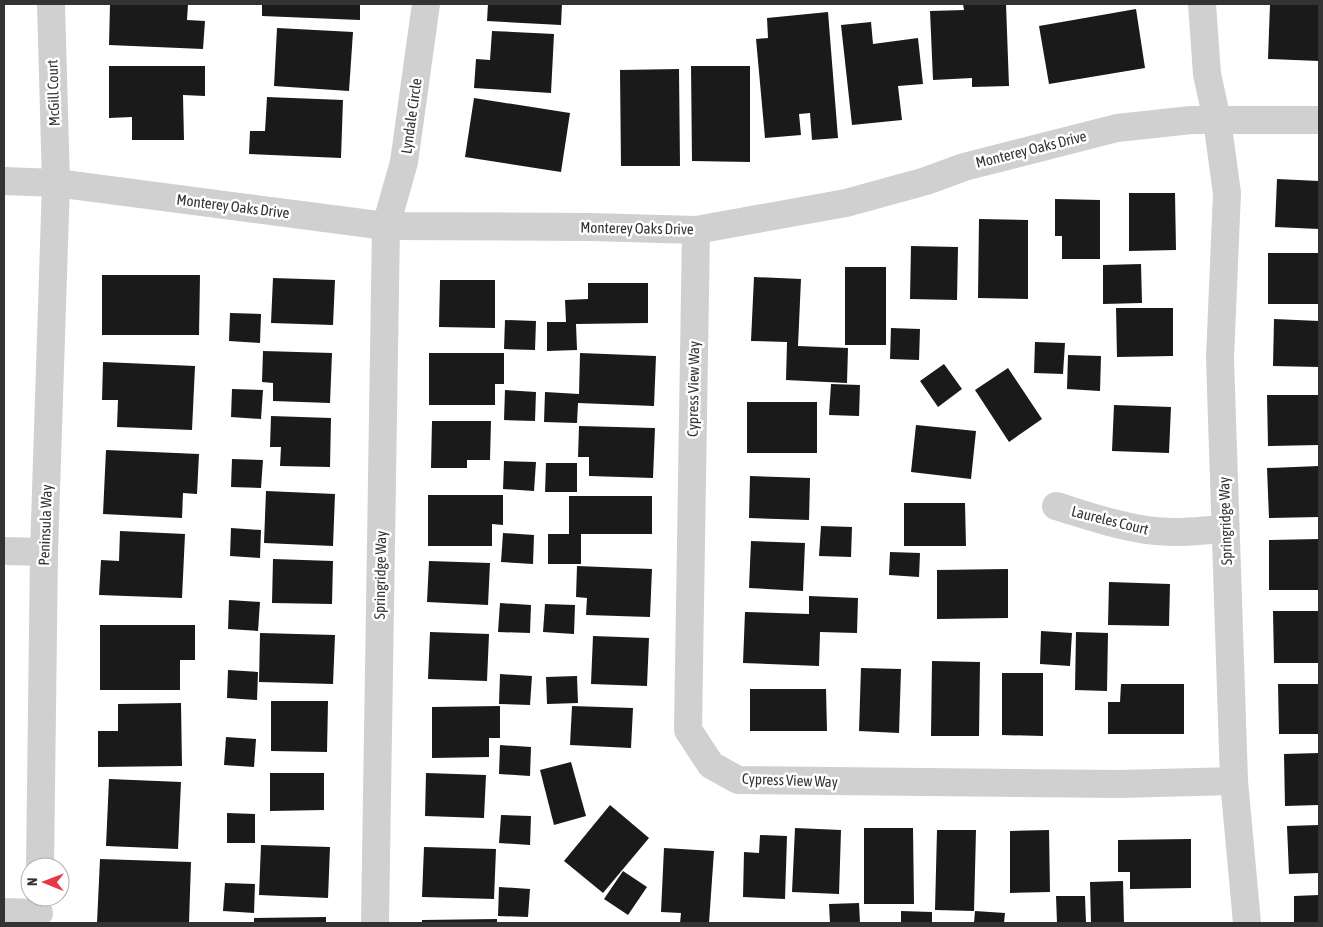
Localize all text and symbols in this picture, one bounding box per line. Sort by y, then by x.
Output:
street label: McGill Court [43,59,63,127]
street label: Lyndale Circle [397,77,425,155]
street label: Monterey Oaks Drive [974,127,1088,171]
street label: Monterey Oaks Drive [176,191,291,221]
street label: Monterey Oaks Drive [580,219,694,237]
street label: Cypress View Way [684,341,702,437]
street label: Springridge Way [1215,476,1235,566]
street label: Peninsula Way [35,484,55,566]
street label: Laureles Court [1070,502,1150,538]
street label: Springridge Way [371,531,389,619]
street label: Cypress View Way [742,770,838,790]
north arrow [20,857,70,907]
text: N [24,878,40,886]

